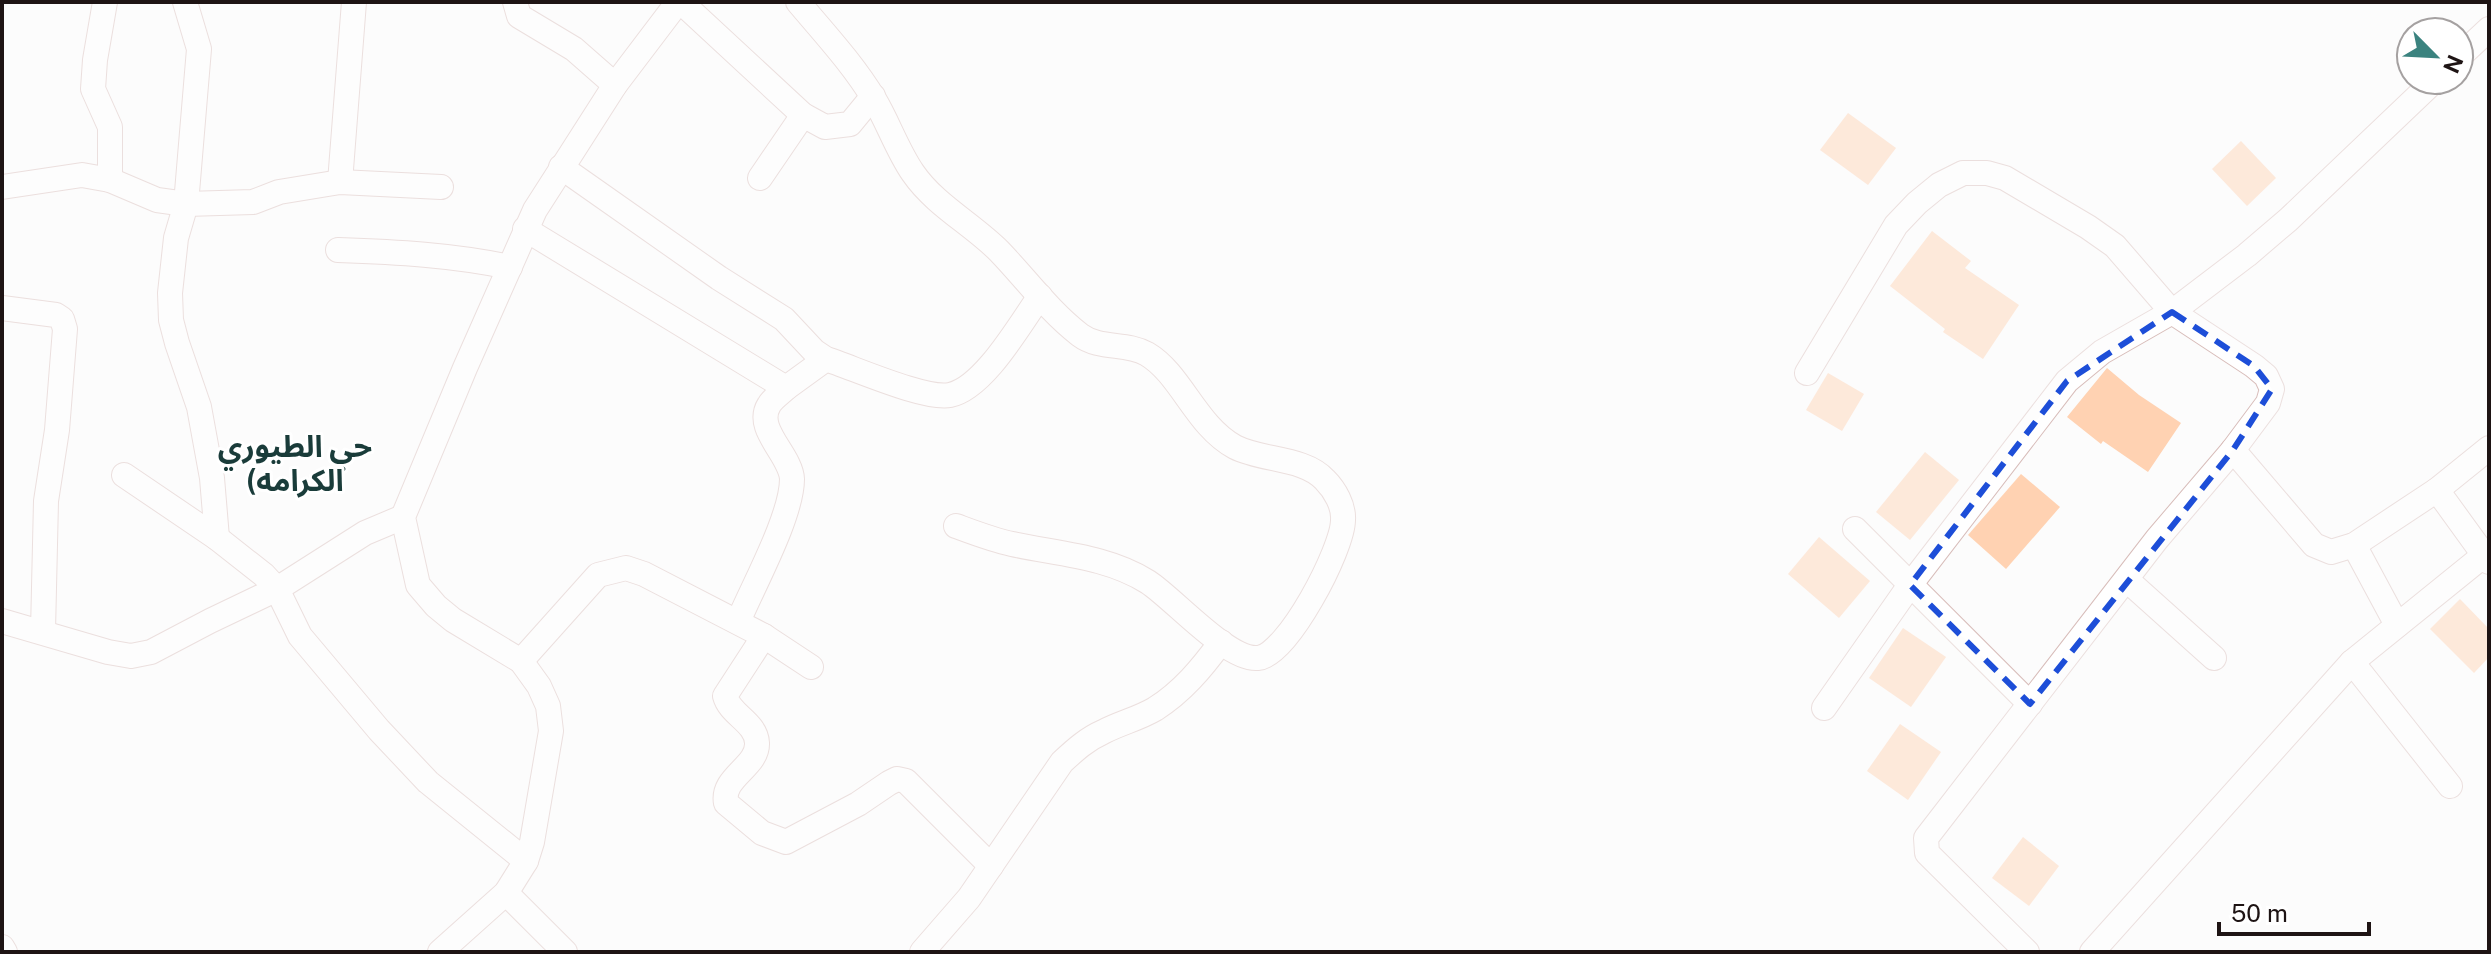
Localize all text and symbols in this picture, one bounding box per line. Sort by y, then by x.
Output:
north arrow [2395,16,2475,96]
text: N [2438,51,2469,77]
district label: حي الطيوري (الكرامه [218,428,372,498]
scale bar [2219,886,2369,936]
text: 50 m [2231,899,2288,927]

